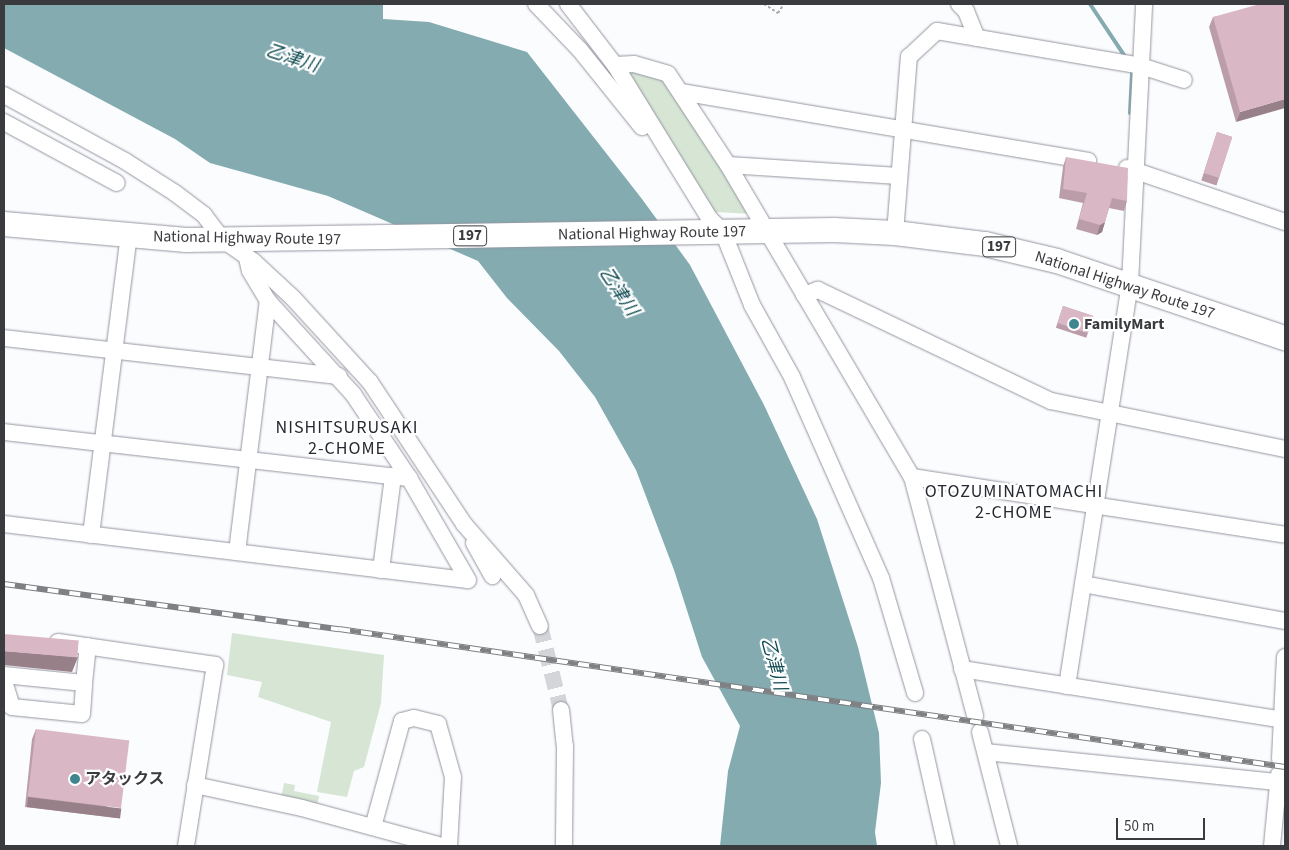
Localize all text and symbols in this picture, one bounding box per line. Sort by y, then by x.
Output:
water label: 乙津川 [263,40,321,78]
street label: National Highway Route 197 [558,222,746,244]
road number: 197 [452,224,488,248]
street label: National Highway Route 197 [153,227,341,249]
road number: 197 [982,234,1016,260]
street label: National Highway Route 197 [1033,247,1217,323]
water label: 乙津川 [594,264,642,320]
place label: FamilyMart [1084,314,1164,334]
marker: FamilyMart [1068,318,1080,330]
district label: NISHITSURUSAKI 2-CHOME [274,418,420,460]
district label: OTOZUMINATOMACHI 2-CHOME [923,482,1105,524]
water label: 乙津川 [756,635,790,693]
place label: アタックス [85,769,165,789]
marker: アタックス [69,773,81,785]
scale bar [1119,808,1208,840]
text: 50 m [1124,816,1154,837]

